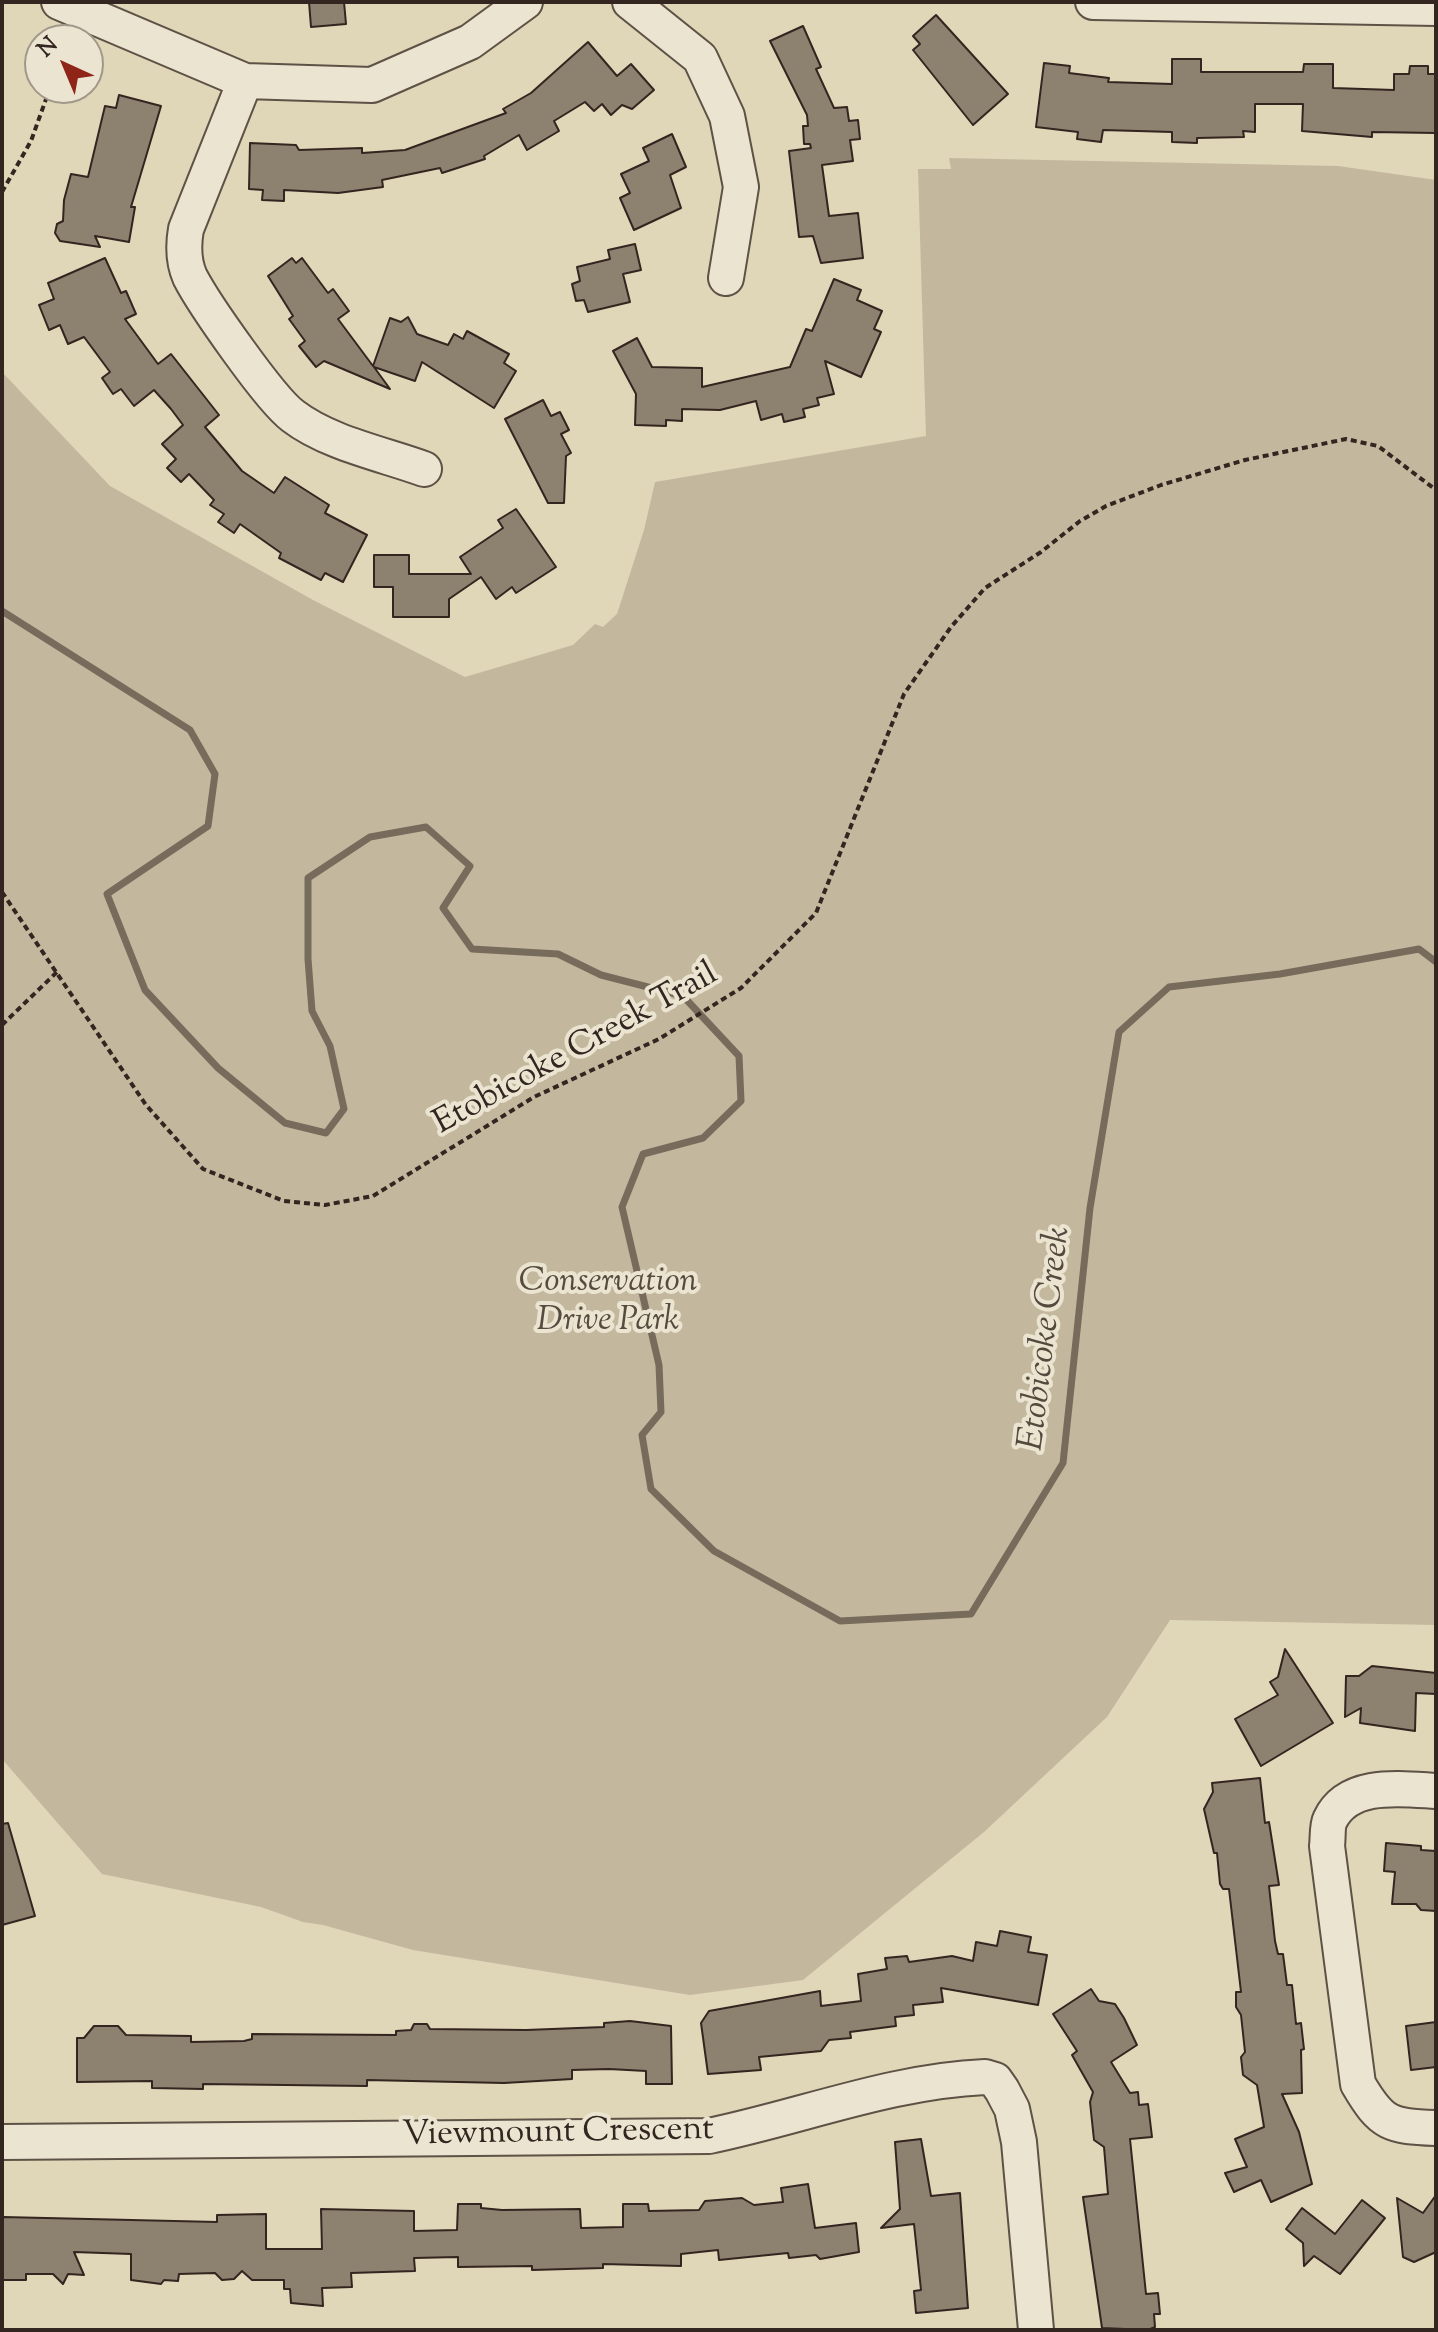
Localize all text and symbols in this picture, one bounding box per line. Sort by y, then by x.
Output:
north arrow [24,24,104,104]
text: N [31,31,66,66]
street label: Etobicoke Creek Trail [428,956,726,1146]
water label: Etobicoke Creek [1013,1224,1083,1454]
park label: Conservation Drive Park [519,1264,697,1344]
street label: Viewmount Crescent [402,2112,714,2158]

